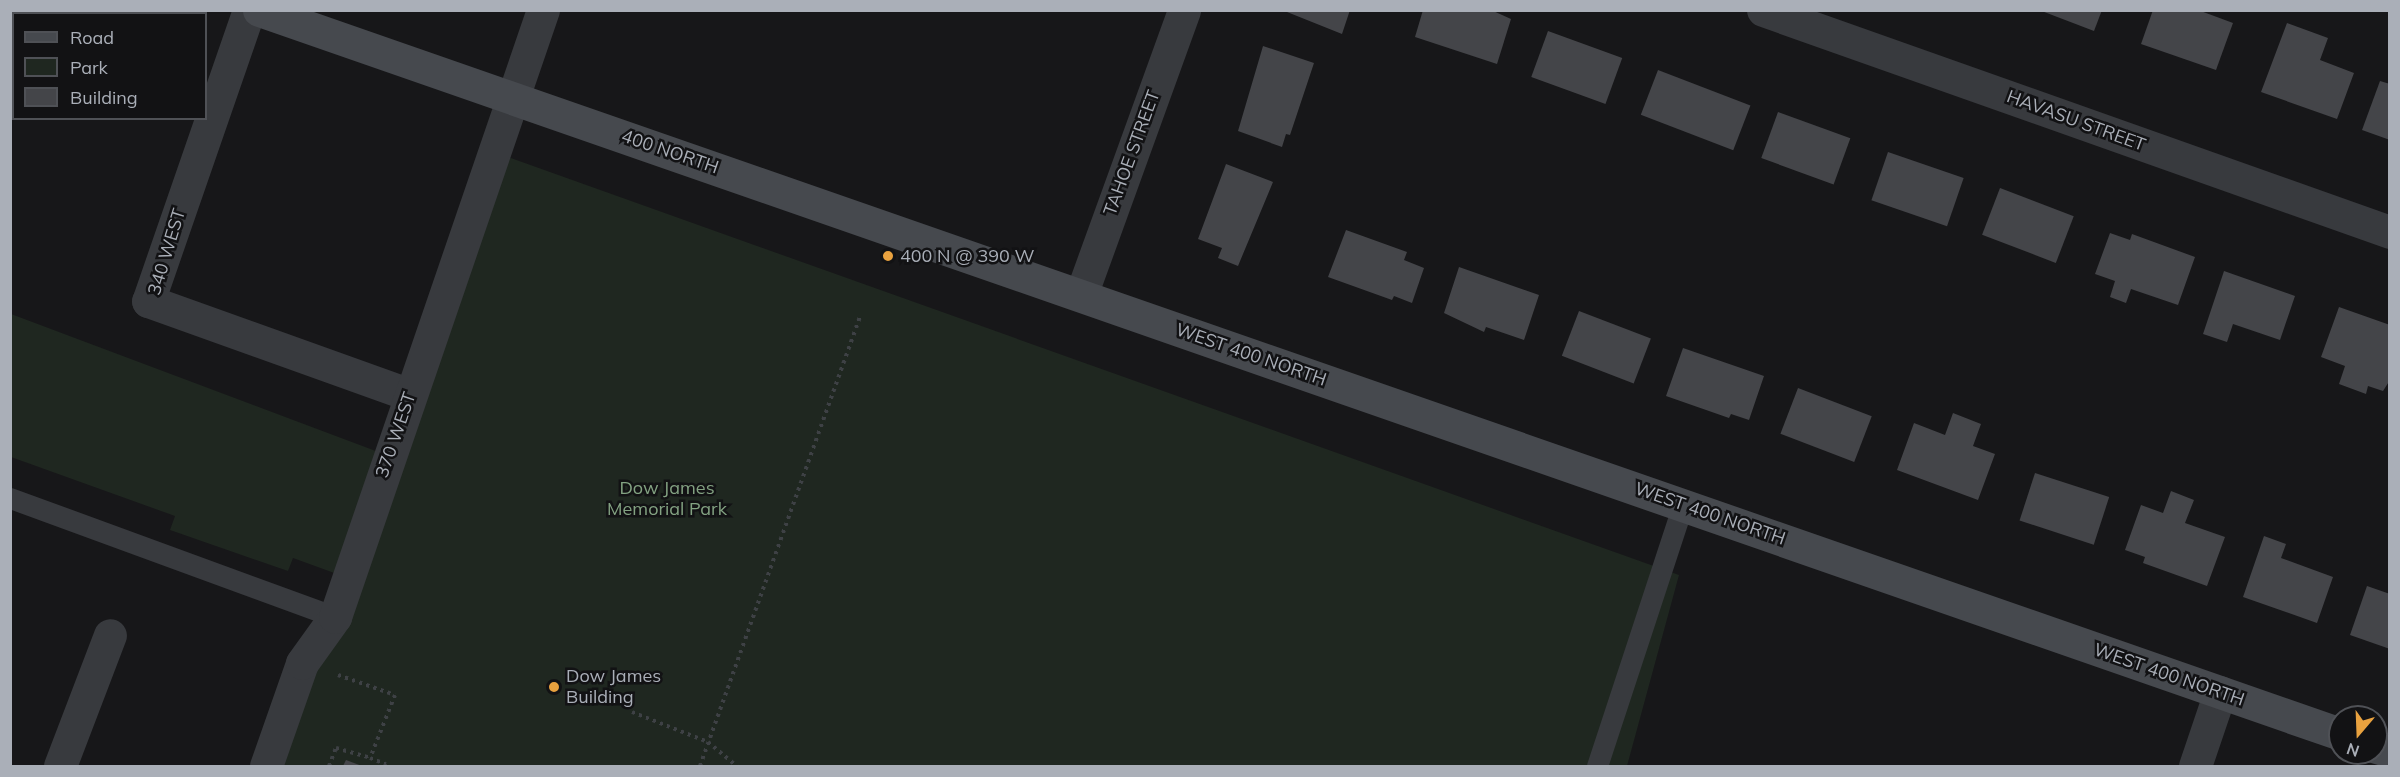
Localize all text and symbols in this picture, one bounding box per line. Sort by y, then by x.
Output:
legend [12,12,207,120]
text: Road [70,26,114,49]
text: Park [70,56,108,79]
text: Building [70,86,138,109]
street label: HAVASU STREET [2004,86,2148,156]
street label: TAHOE STREET [1099,87,1165,219]
street label: 400 NORTH [619,125,721,179]
street label: 340 WEST [144,206,190,298]
place label: 400 N @ 390 W [900,245,1034,267]
marker: 400 N @ 390 W [881,249,895,263]
street label: WEST 400 NORTH [1173,319,1329,391]
street label: 370 WEST [371,389,421,481]
park label: Dow James Memorial Park [607,478,727,520]
street label: WEST 400 NORTH [1632,478,1788,550]
street label: WEST 400 NORTH [2091,639,2247,711]
place label: Dow James Building [566,666,661,708]
marker: Dow James Building [547,680,561,694]
north arrow [2328,705,2388,765]
text: N [2344,739,2362,762]

